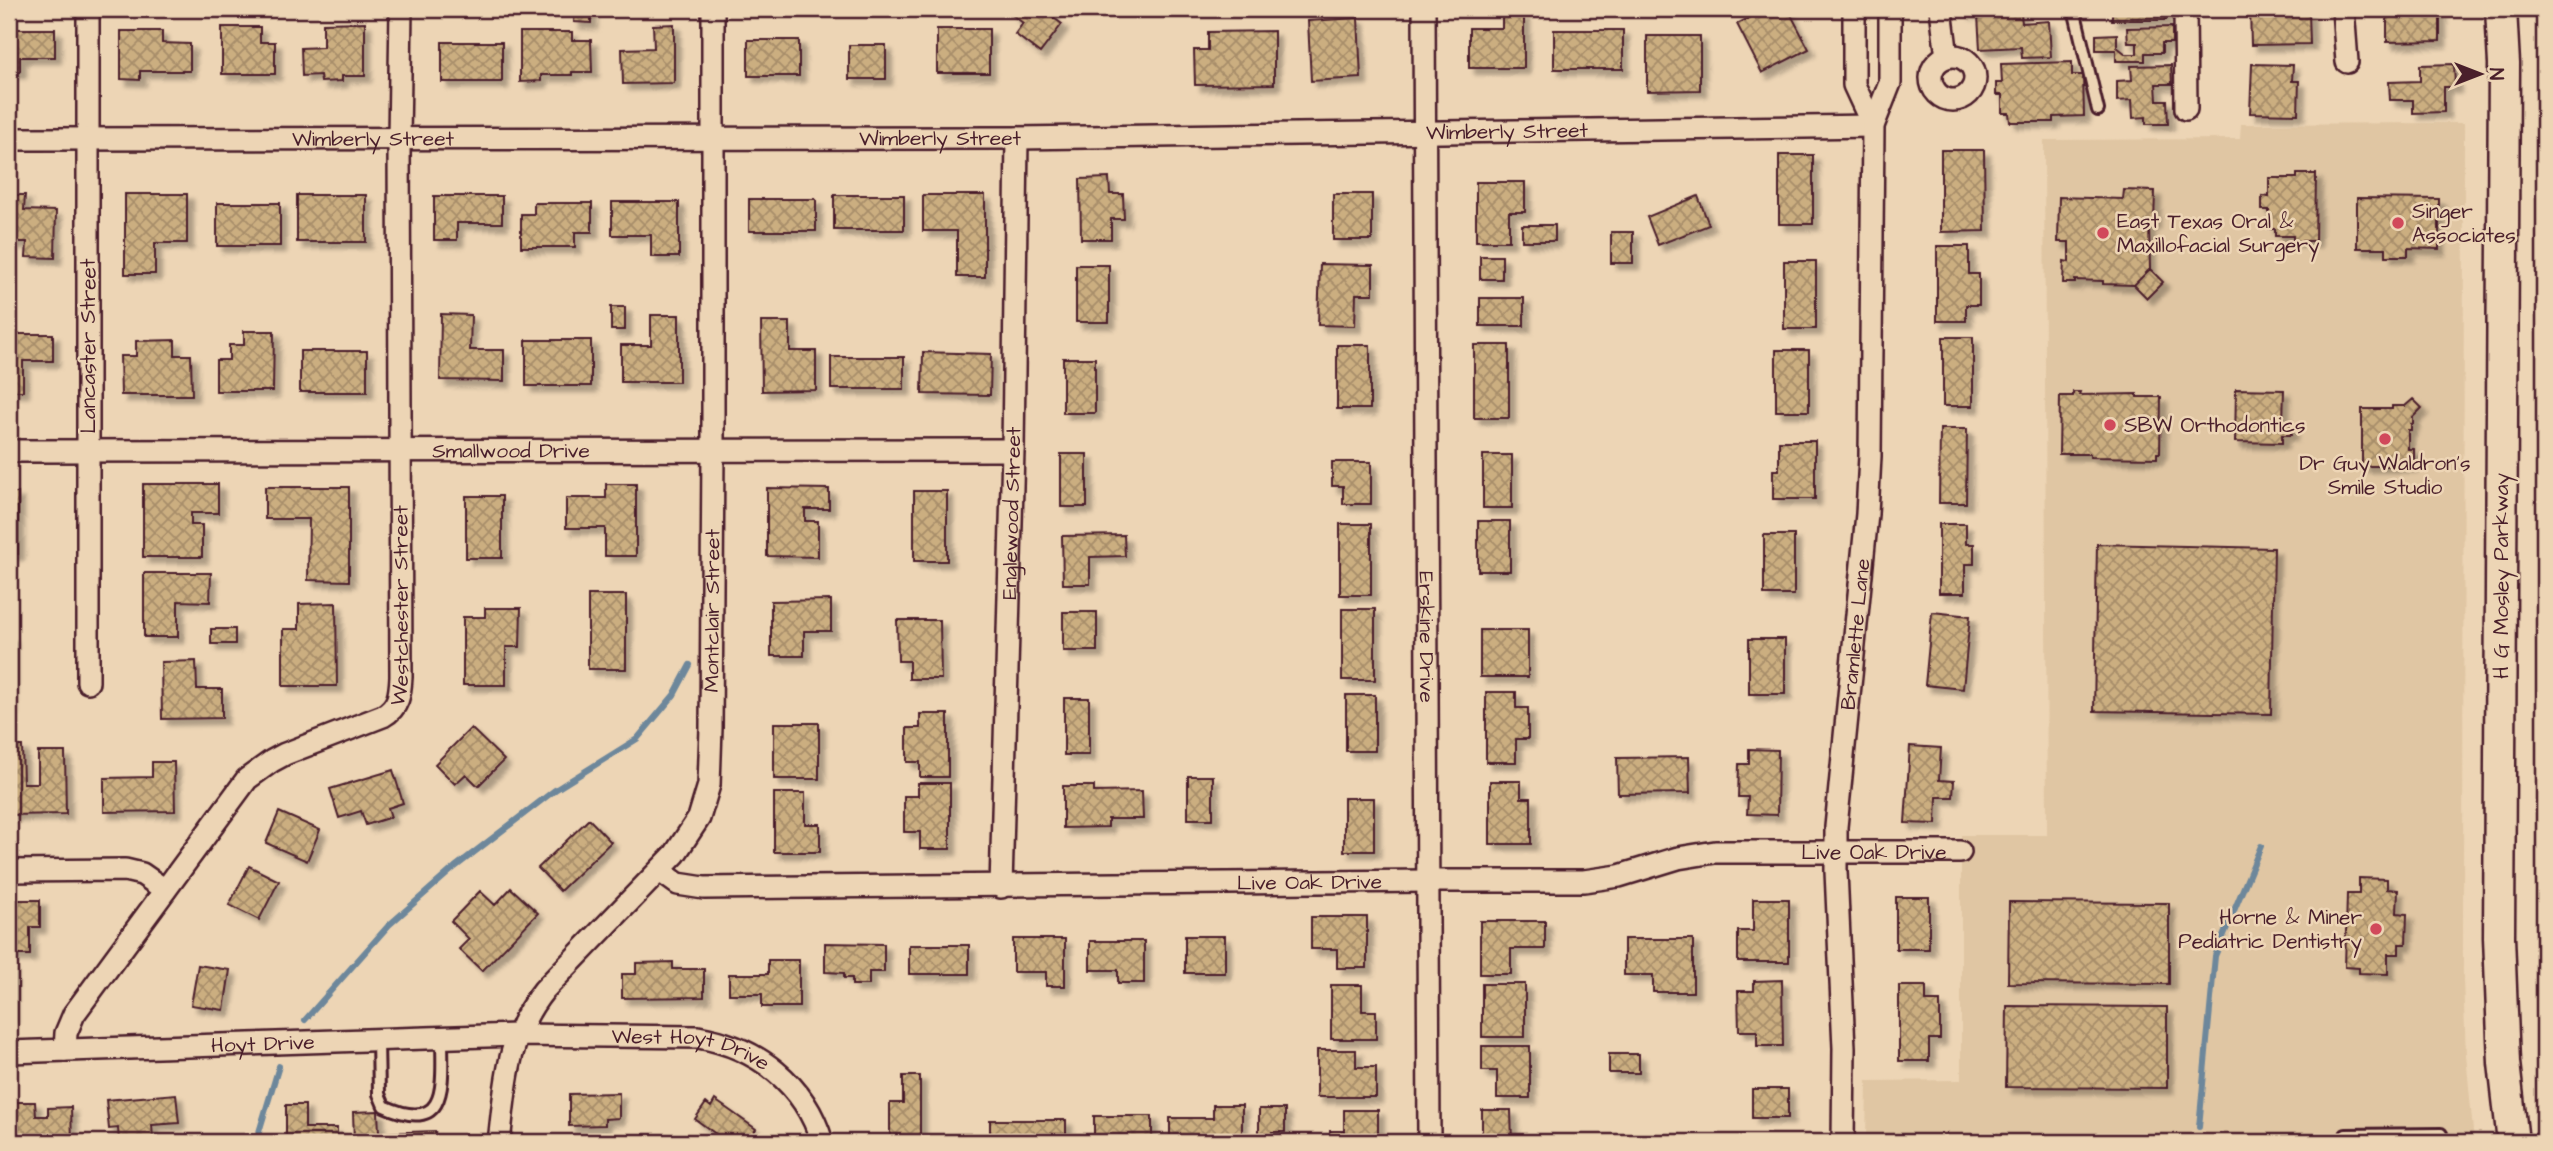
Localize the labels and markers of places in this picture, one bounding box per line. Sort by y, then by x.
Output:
place label: Singer Associates [2412,197,2516,250]
place label: East Texas Oral & Maxillofacial Surgery [2117,207,2320,262]
marker: Singer Associates [2390,215,2406,231]
marker: East Texas Oral & Maxillofacial Surgery [2095,225,2111,241]
place label: SBW Orthodontics [2124,411,2306,440]
marker: SBW Orthodontics [2102,417,2118,433]
marker: Dr Guy Waldron's Smile Studio [2377,431,2393,447]
place label: Dr Guy Waldron's Smile Studio [2299,449,2471,502]
place label: Horne & Miner Pediatric Dentistry [2178,903,2362,958]
marker: Horne & Miner Pediatric Dentistry [2368,921,2384,937]

